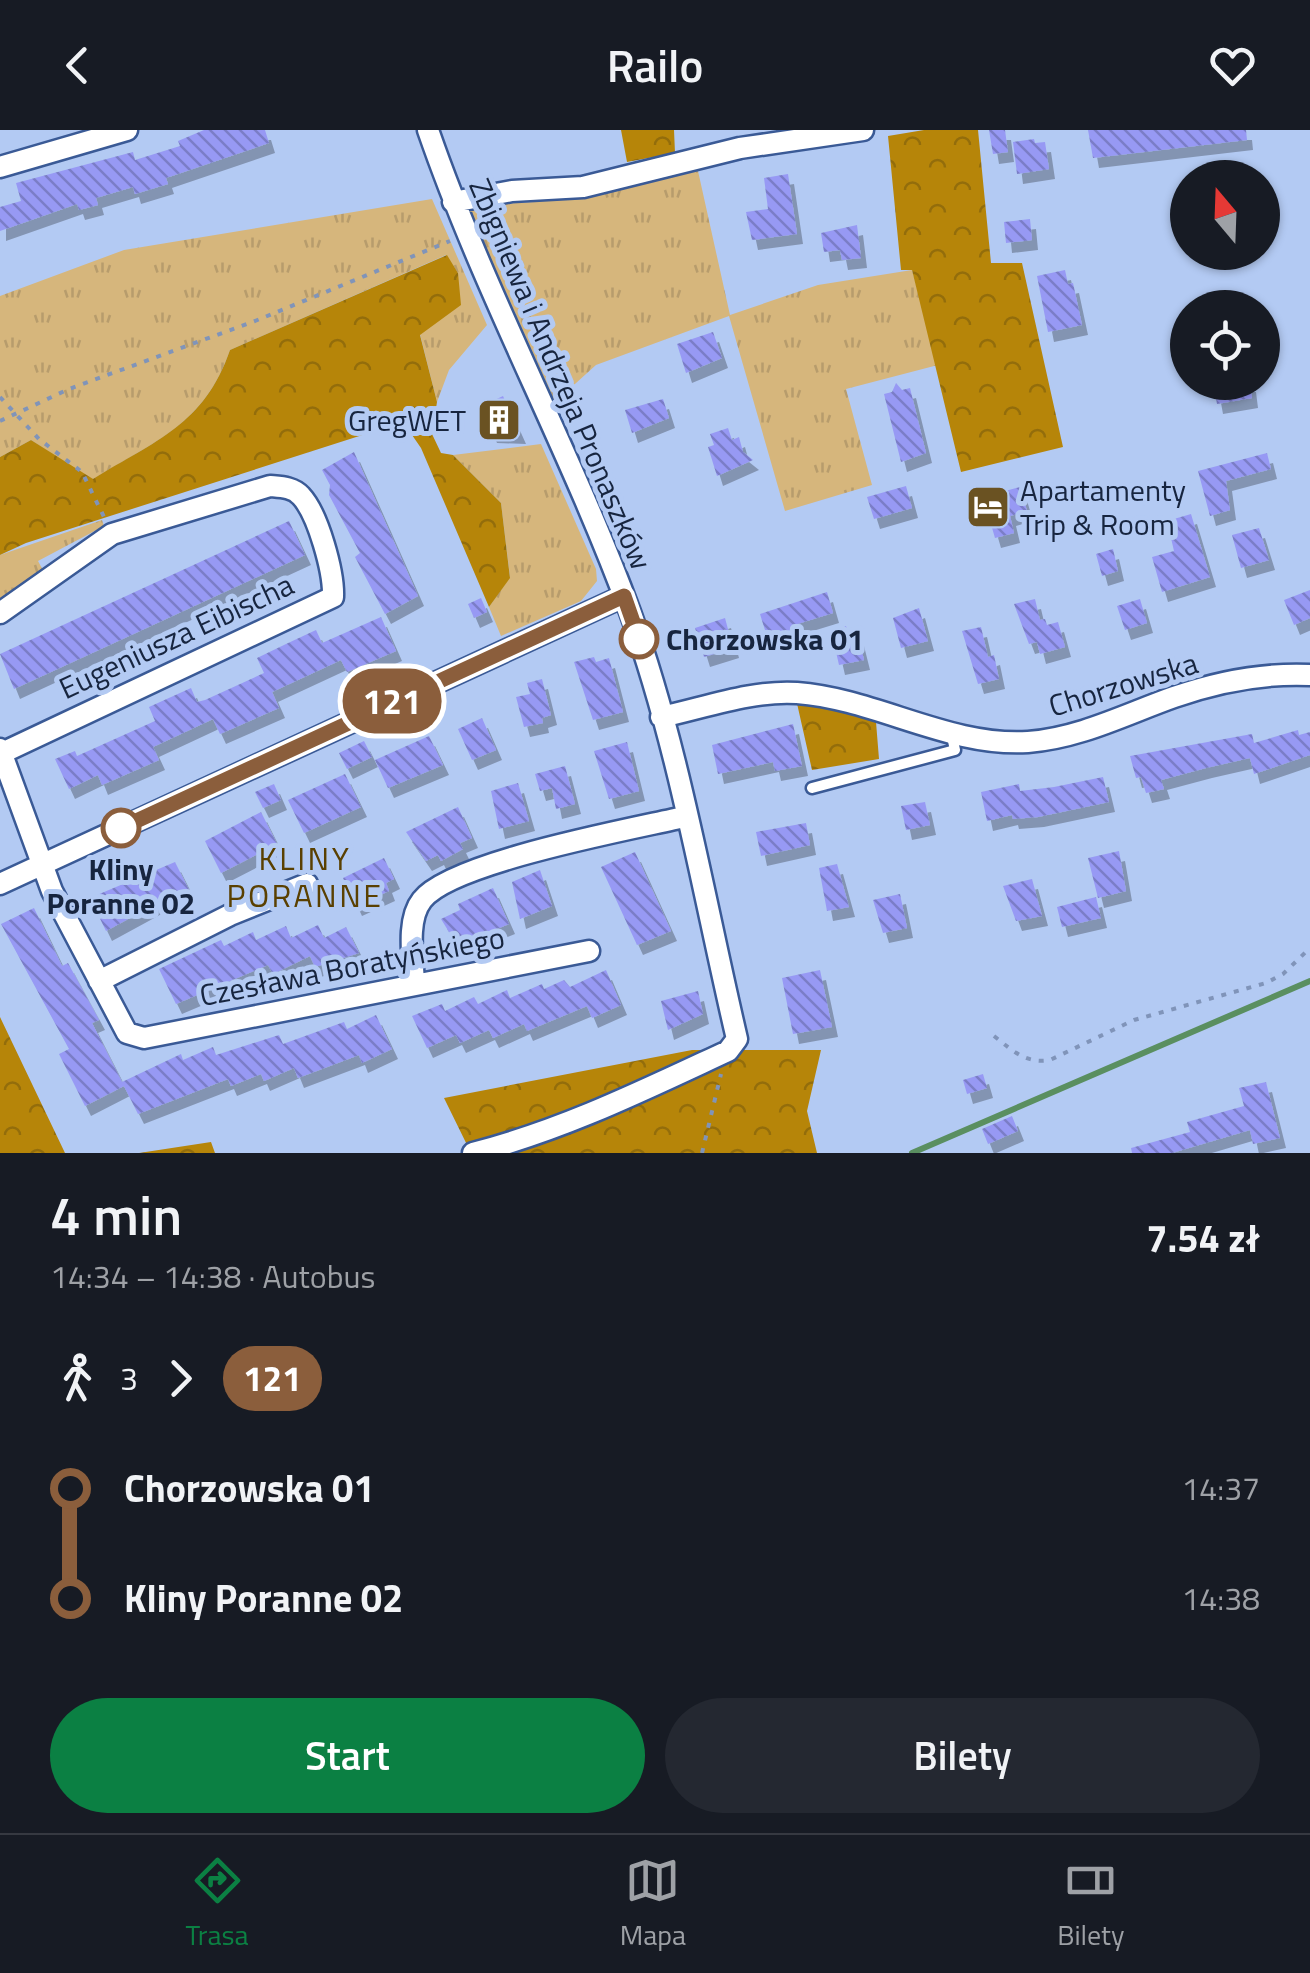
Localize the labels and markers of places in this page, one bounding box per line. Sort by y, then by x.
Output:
place label: GregWET [348,397,466,443]
building icon: GregWET [476,397,522,443]
place label: Apartamenty Trip & Room [1020,467,1186,547]
hotel icon: Apartamenty Trip & Room [965,484,1011,530]
place label: Chorzowska 01 [666,616,864,662]
marker: Chorzowska 01 [620,620,658,658]
marker: Kliny Poranne 02 [102,809,140,847]
place label: Kliny Poranne 02 [47,846,195,926]

